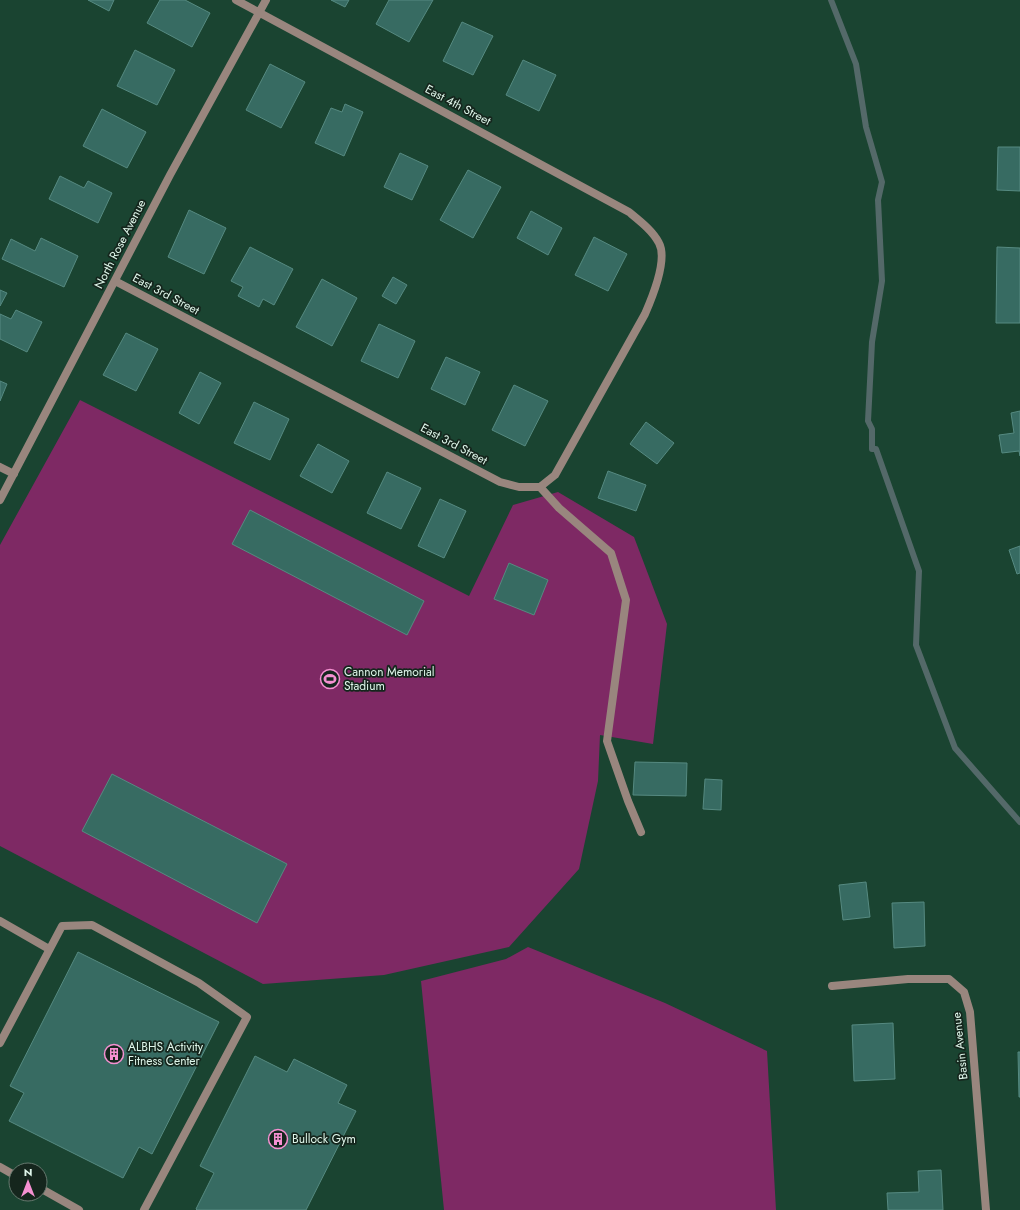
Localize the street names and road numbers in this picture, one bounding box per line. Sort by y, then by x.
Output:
street label: East 4th Street [422,80,494,130]
street label: North Rose Avenue [90,196,150,292]
street label: East 3rd Street [129,269,203,319]
street label: East 3rd Street [417,419,491,469]
street label: Basin Avenue [948,1011,972,1081]

